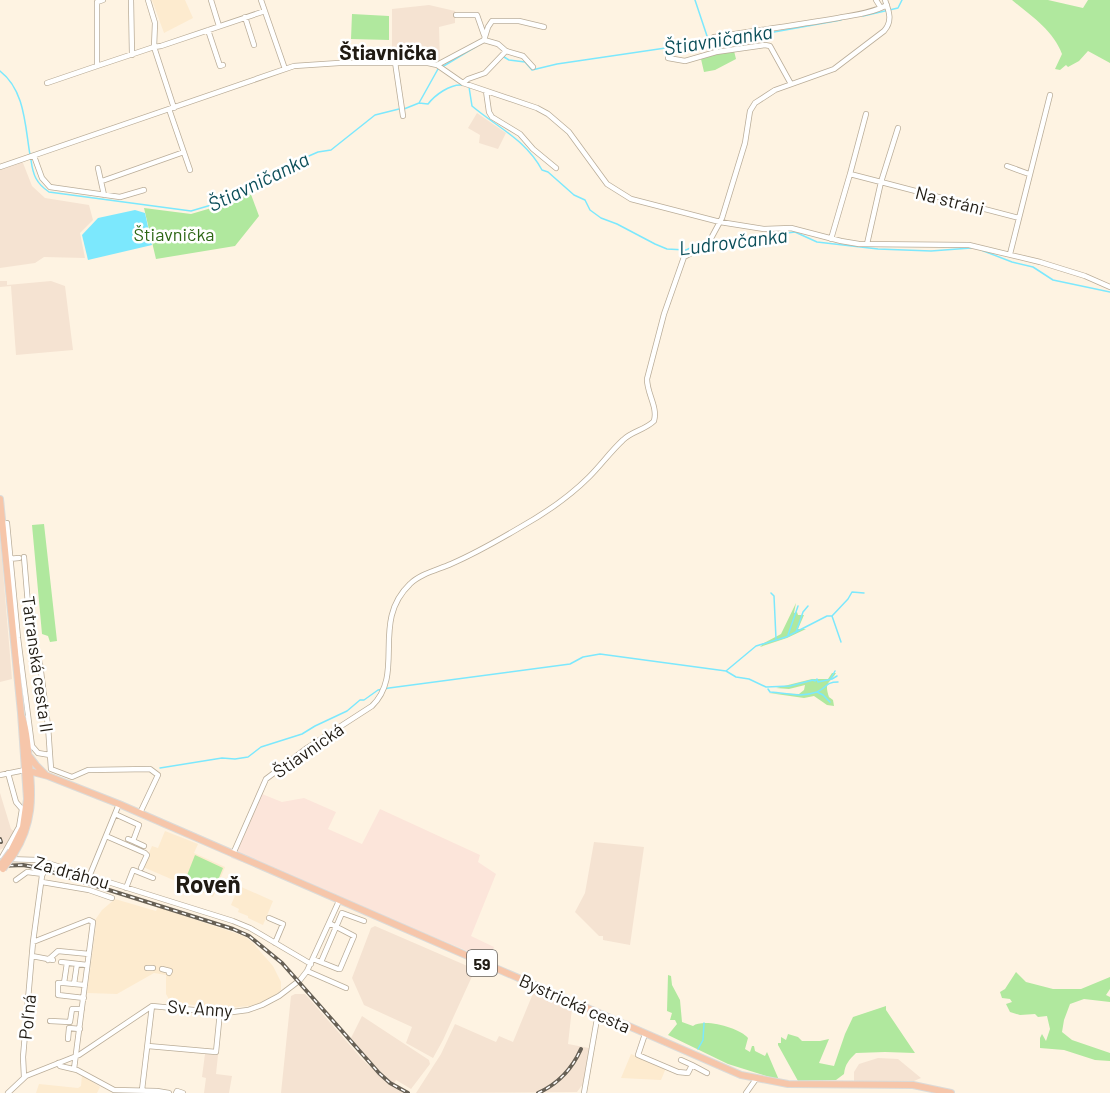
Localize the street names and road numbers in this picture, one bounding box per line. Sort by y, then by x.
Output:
street label: Na stráni [913,181,987,219]
street label: Tatranská cesta II [18,594,58,734]
street label: Štiavnická [269,718,347,782]
street label: Za dráhou [32,851,112,893]
road number: 59 [467,950,497,976]
street label: Bystrická cesta [516,969,634,1037]
street label: Poľná [14,993,40,1041]
street label: Sv. Anny [167,995,233,1021]

